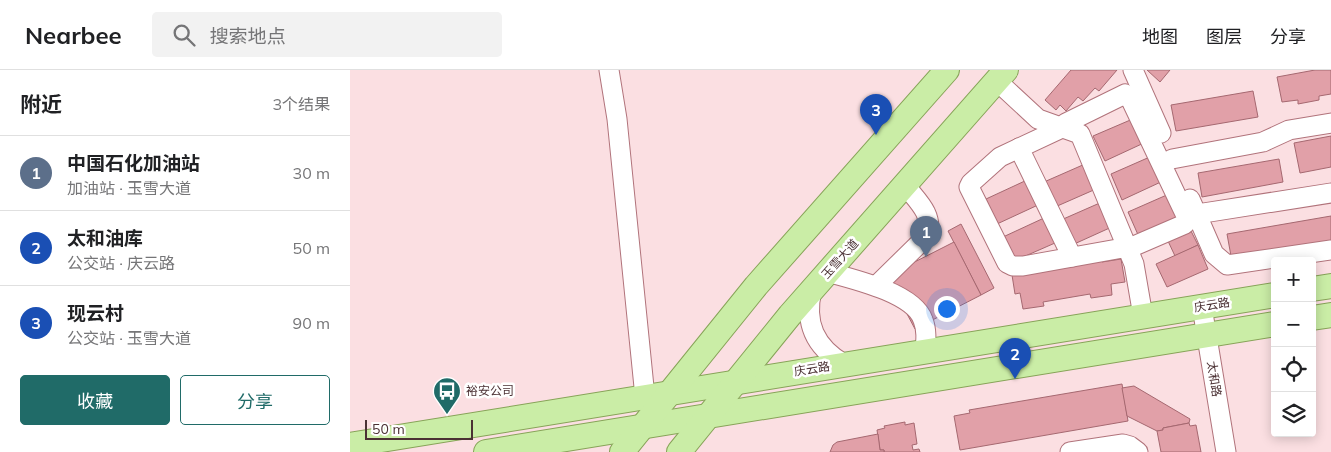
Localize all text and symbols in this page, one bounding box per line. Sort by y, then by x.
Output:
search box [152,12,502,57]
text: Nearbee [25,20,122,50]
icon: search [170,21,198,49]
text: 搜索地点 [210,24,286,48]
text: 地图 [1142,25,1178,48]
text: 图层 [1206,25,1242,48]
text: 分享 [1270,25,1306,48]
text: 附近 [20,91,62,117]
text: 3个结果 [272,94,330,114]
pin: 3 [860,94,892,135]
text: 中国石化加油站 [67,151,200,175]
text: 1 [31,163,41,183]
text: 30 m [293,163,330,183]
text: 加油站 · 玉雪大道 [67,178,191,198]
pin: 1 [910,216,942,257]
text: 太和油库 [67,226,143,250]
street label: 玉雪大道 [818,236,861,282]
text: 2 [31,238,41,258]
text: 50 m [293,238,330,258]
text: 公交站 · 庆云路 [67,253,175,273]
map controls [1271,257,1316,437]
button: + [1271,257,1316,302]
street label: 庆云路 [1193,294,1231,315]
your location [934,296,960,322]
text: 现云村 [67,301,124,325]
button: − [1271,302,1316,347]
text: 3 [31,313,41,333]
text: 90 m [293,313,330,333]
text: 公交站 · 玉雪大道 [67,328,191,348]
pin: 2 [999,338,1031,379]
button: locate [1271,347,1316,392]
street label: 庆云路 [793,358,831,379]
street label: 太和路 [1204,360,1225,398]
button: 收藏 [20,375,170,425]
button: 分享 [180,375,330,425]
bus stop icon: 裕安公司 [432,376,462,415]
place label: 裕安公司 [466,383,514,398]
button: layers [1271,392,1316,437]
scale bar [365,417,472,440]
text: 50 m [372,420,405,438]

